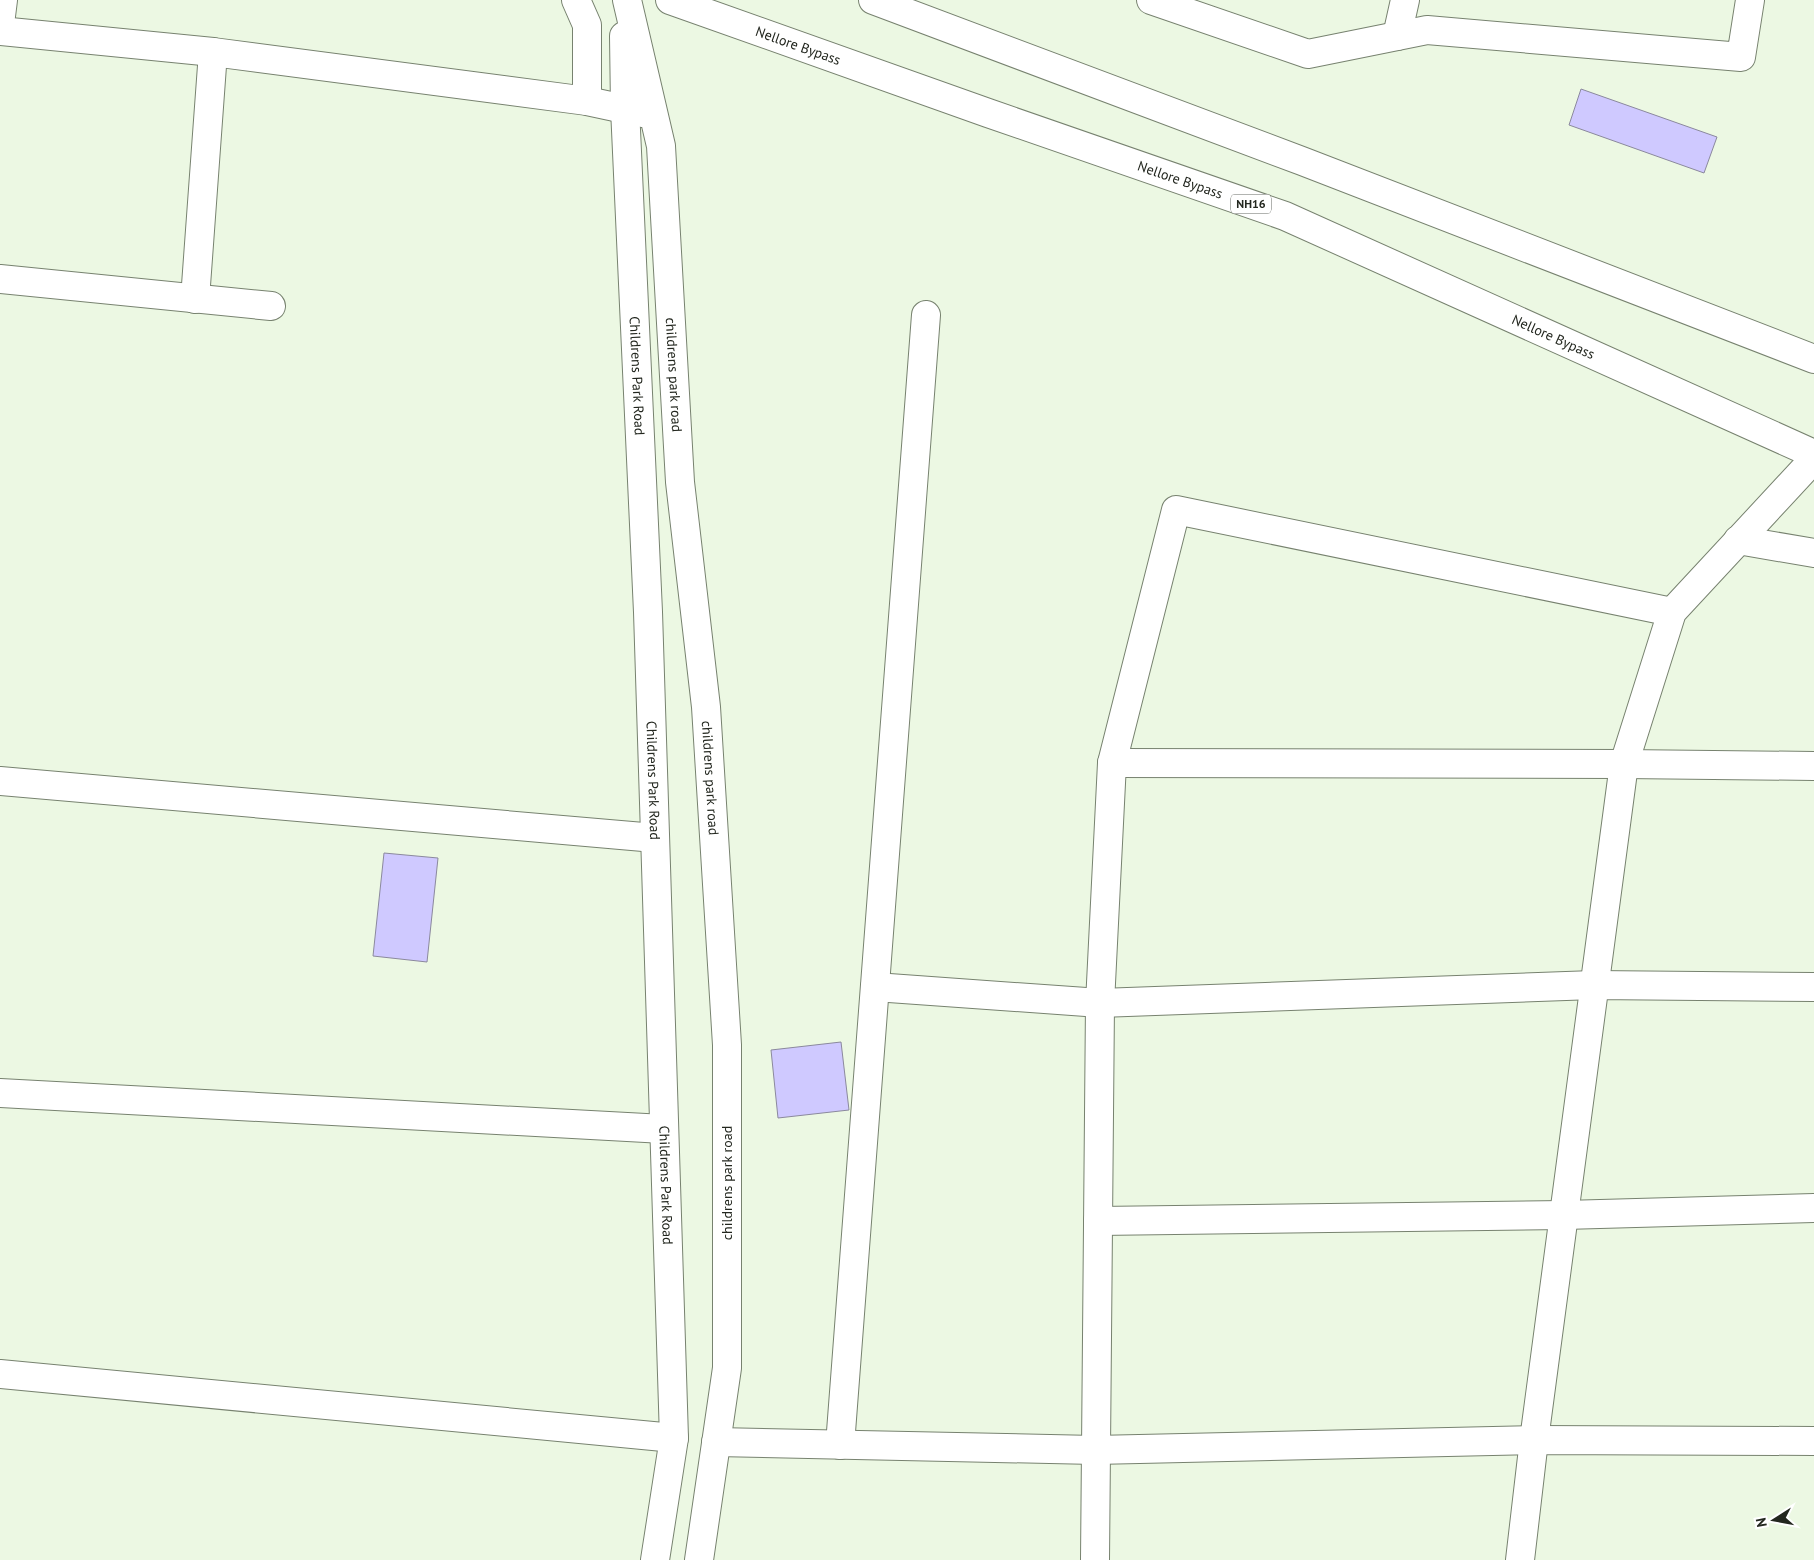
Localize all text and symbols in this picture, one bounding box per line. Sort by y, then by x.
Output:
street label: Nellore Bypass [753,22,843,69]
street label: Nellore Bypass [1135,157,1225,203]
road number: NH16 [1231,194,1271,213]
street label: Nellore Bypass [1509,310,1598,363]
street label: Childrens Park Road [626,316,649,436]
street label: childrens park road [662,317,686,433]
street label: childrens park road [698,720,723,836]
street label: Childrens Park Road [642,721,664,840]
street label: Childrens Park Road [655,1125,677,1245]
street label: childrens park road [718,1126,736,1240]
north arrow [1749,1495,1799,1545]
text: N [1752,1516,1771,1529]

